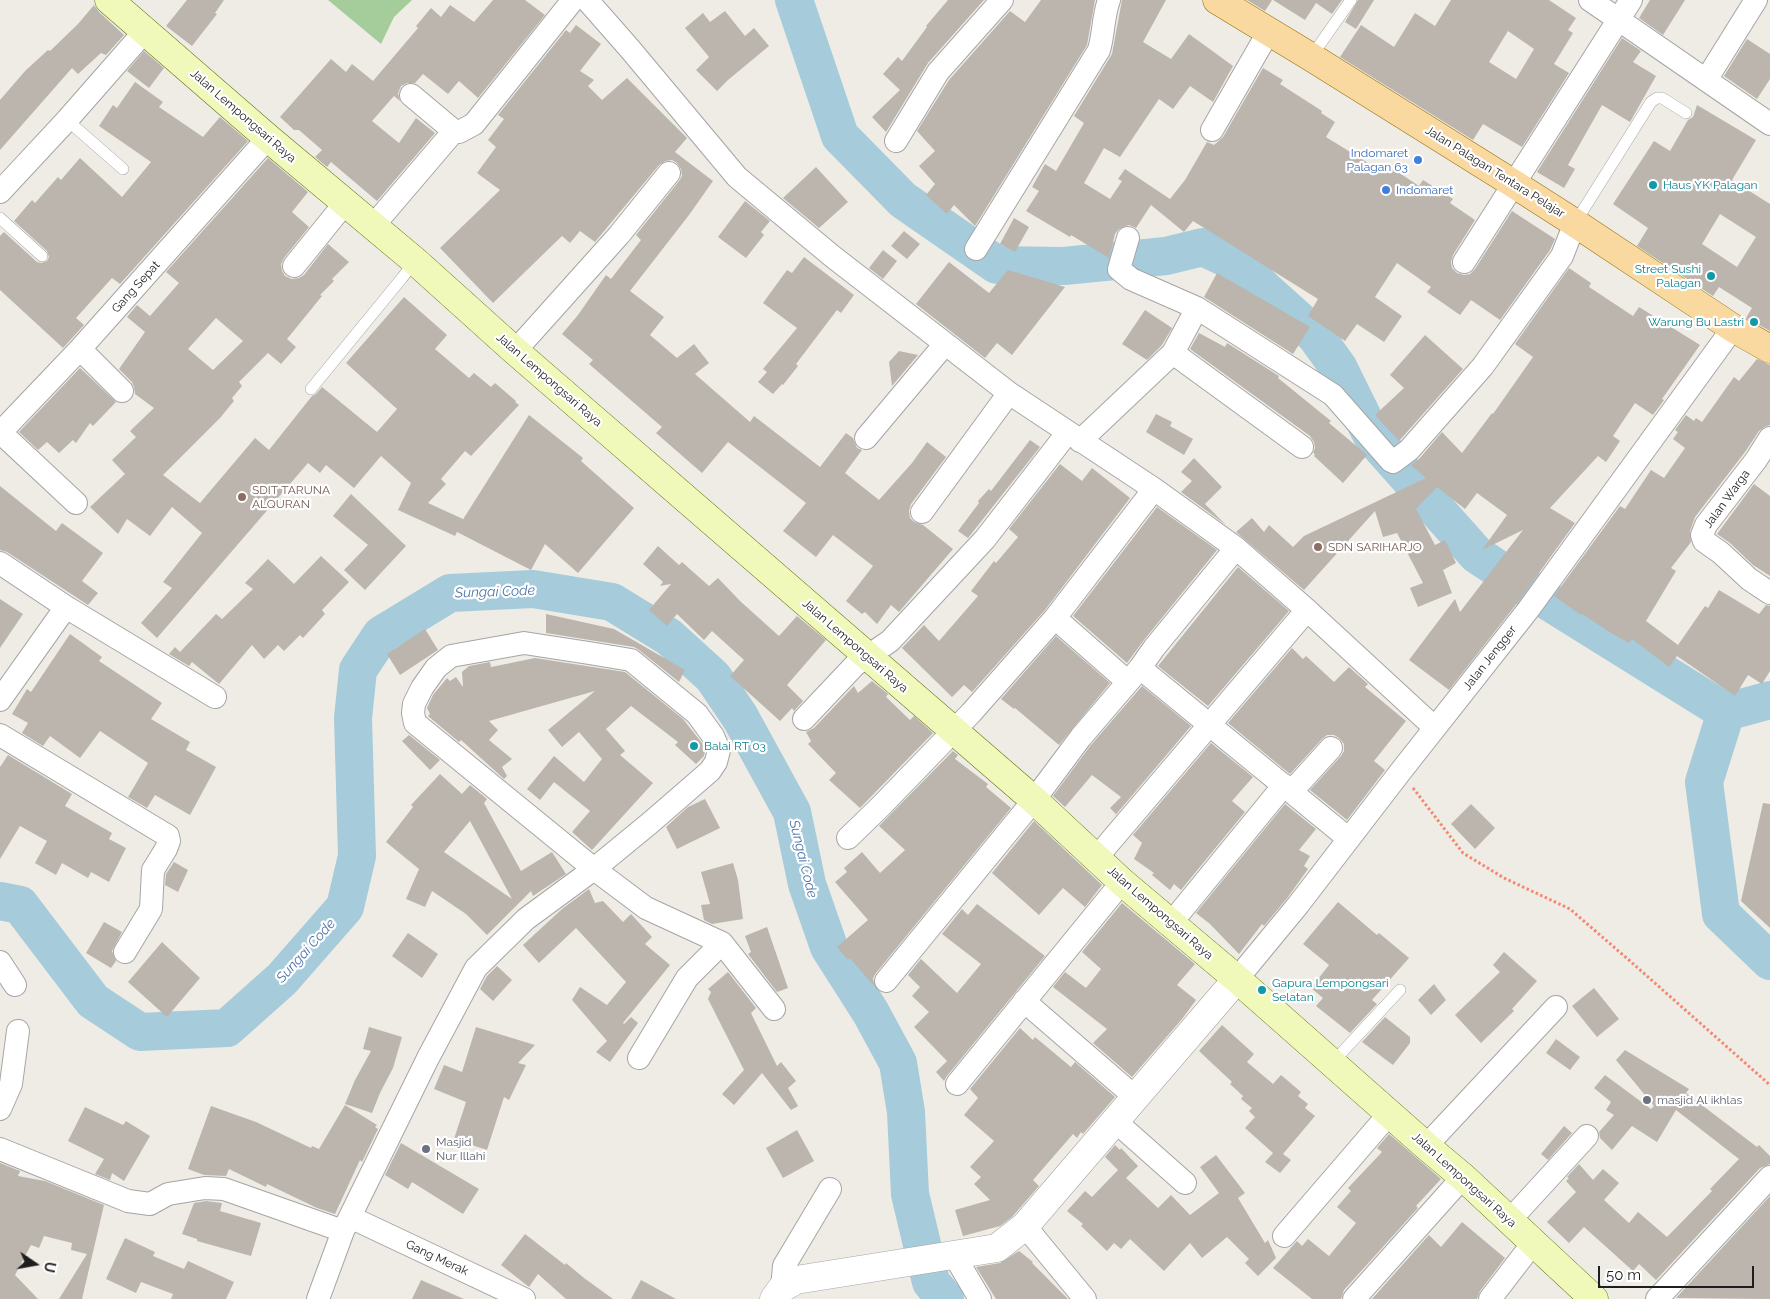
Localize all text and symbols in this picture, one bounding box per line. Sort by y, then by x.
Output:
street label: Jalan Lempongsari Raya [187,66,299,166]
street label: Jalan Palagan Tentara Pelajar [1423,123,1567,221]
place label: Indomaret Palagan 63 [1347,146,1408,174]
marker: Indomaret Palagan 63 [1412,154,1424,166]
place label: Haus YK Palagan [1663,178,1758,192]
marker: Haus YK Palagan [1647,179,1659,191]
place label: Indomaret [1396,183,1453,197]
marker: Indomaret [1380,184,1392,196]
street label: Gang Sepat [109,258,163,316]
place label: Street Sushi Palagan [1635,262,1701,290]
marker: Street Sushi Palagan [1705,270,1717,282]
place label: Warung Bu Lastri [1648,315,1744,329]
marker: Warung Bu Lastri [1748,316,1760,328]
street label: Jalan Lempongsari Raya [493,330,605,430]
street label: Jalan Warga [1701,467,1753,531]
place label: SDIT TARUNA ALQURAN [252,483,330,511]
marker: SDIT TARUNA ALQURAN [236,491,248,503]
place label: SDN SARIHARJO [1328,540,1422,554]
marker: SDN SARIHARJO [1312,541,1324,553]
water label: Sungai Code [455,582,535,602]
street label: Jalan Lempongsari Raya [799,596,911,696]
street label: Jalan Jengger [1460,623,1520,693]
place label: Balai RT 03 [704,739,766,753]
marker: Balai RT 03 [688,740,700,752]
water label: Sungai Code [785,818,821,900]
street label: Jalan Lempongsari Raya [1104,863,1216,963]
water label: Sungai Code [273,916,339,986]
place label: Gapura Lempongsari Selatan [1272,976,1389,1004]
marker: Gapura Lempongsari Selatan [1256,984,1268,996]
place label: masjid Al ikhlas [1657,1093,1742,1107]
marker: masjid Al ikhlas [1641,1094,1653,1106]
street label: Jalan Lempongsari Raya [1409,1129,1519,1231]
place label: Masjid Nur Illahi [436,1135,485,1163]
marker: Masjid Nur Illahi [420,1143,432,1155]
street label: Gang Merak [404,1237,470,1279]
north arrow [10,1239,60,1289]
scale bar [1600,1256,1756,1288]
text: U [41,1260,59,1274]
text: 50 m [1606,1266,1641,1284]

